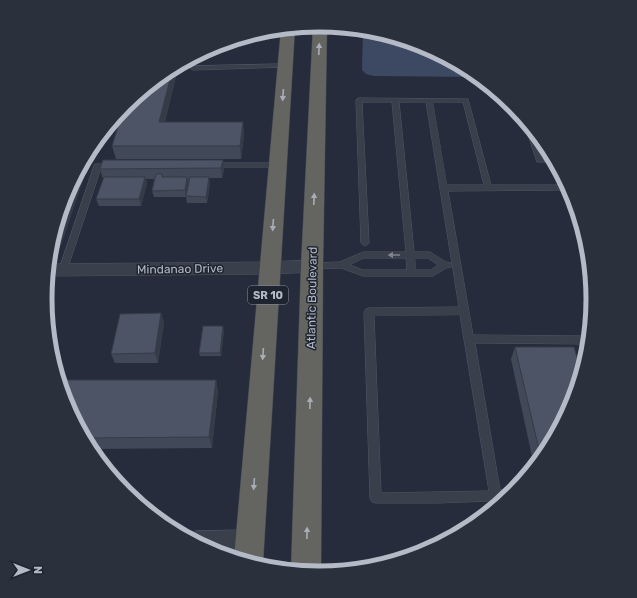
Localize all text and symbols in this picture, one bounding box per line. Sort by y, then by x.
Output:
one-way arrow [316,42,322,55]
one-way arrow [279,89,286,101]
one-way arrow [311,193,318,205]
one-way arrow [270,219,277,231]
street label: Atlantic Boulevard [304,247,320,349]
one-way arrow [387,252,400,258]
street label: Mindanao Drive [137,261,223,277]
road number: SR 10 [248,286,288,304]
one-way arrow [260,348,267,360]
one-way arrow [307,396,313,409]
one-way arrow [250,478,257,490]
one-way arrow [304,526,310,539]
north arrow [8,550,48,590]
text: N [31,566,44,574]

